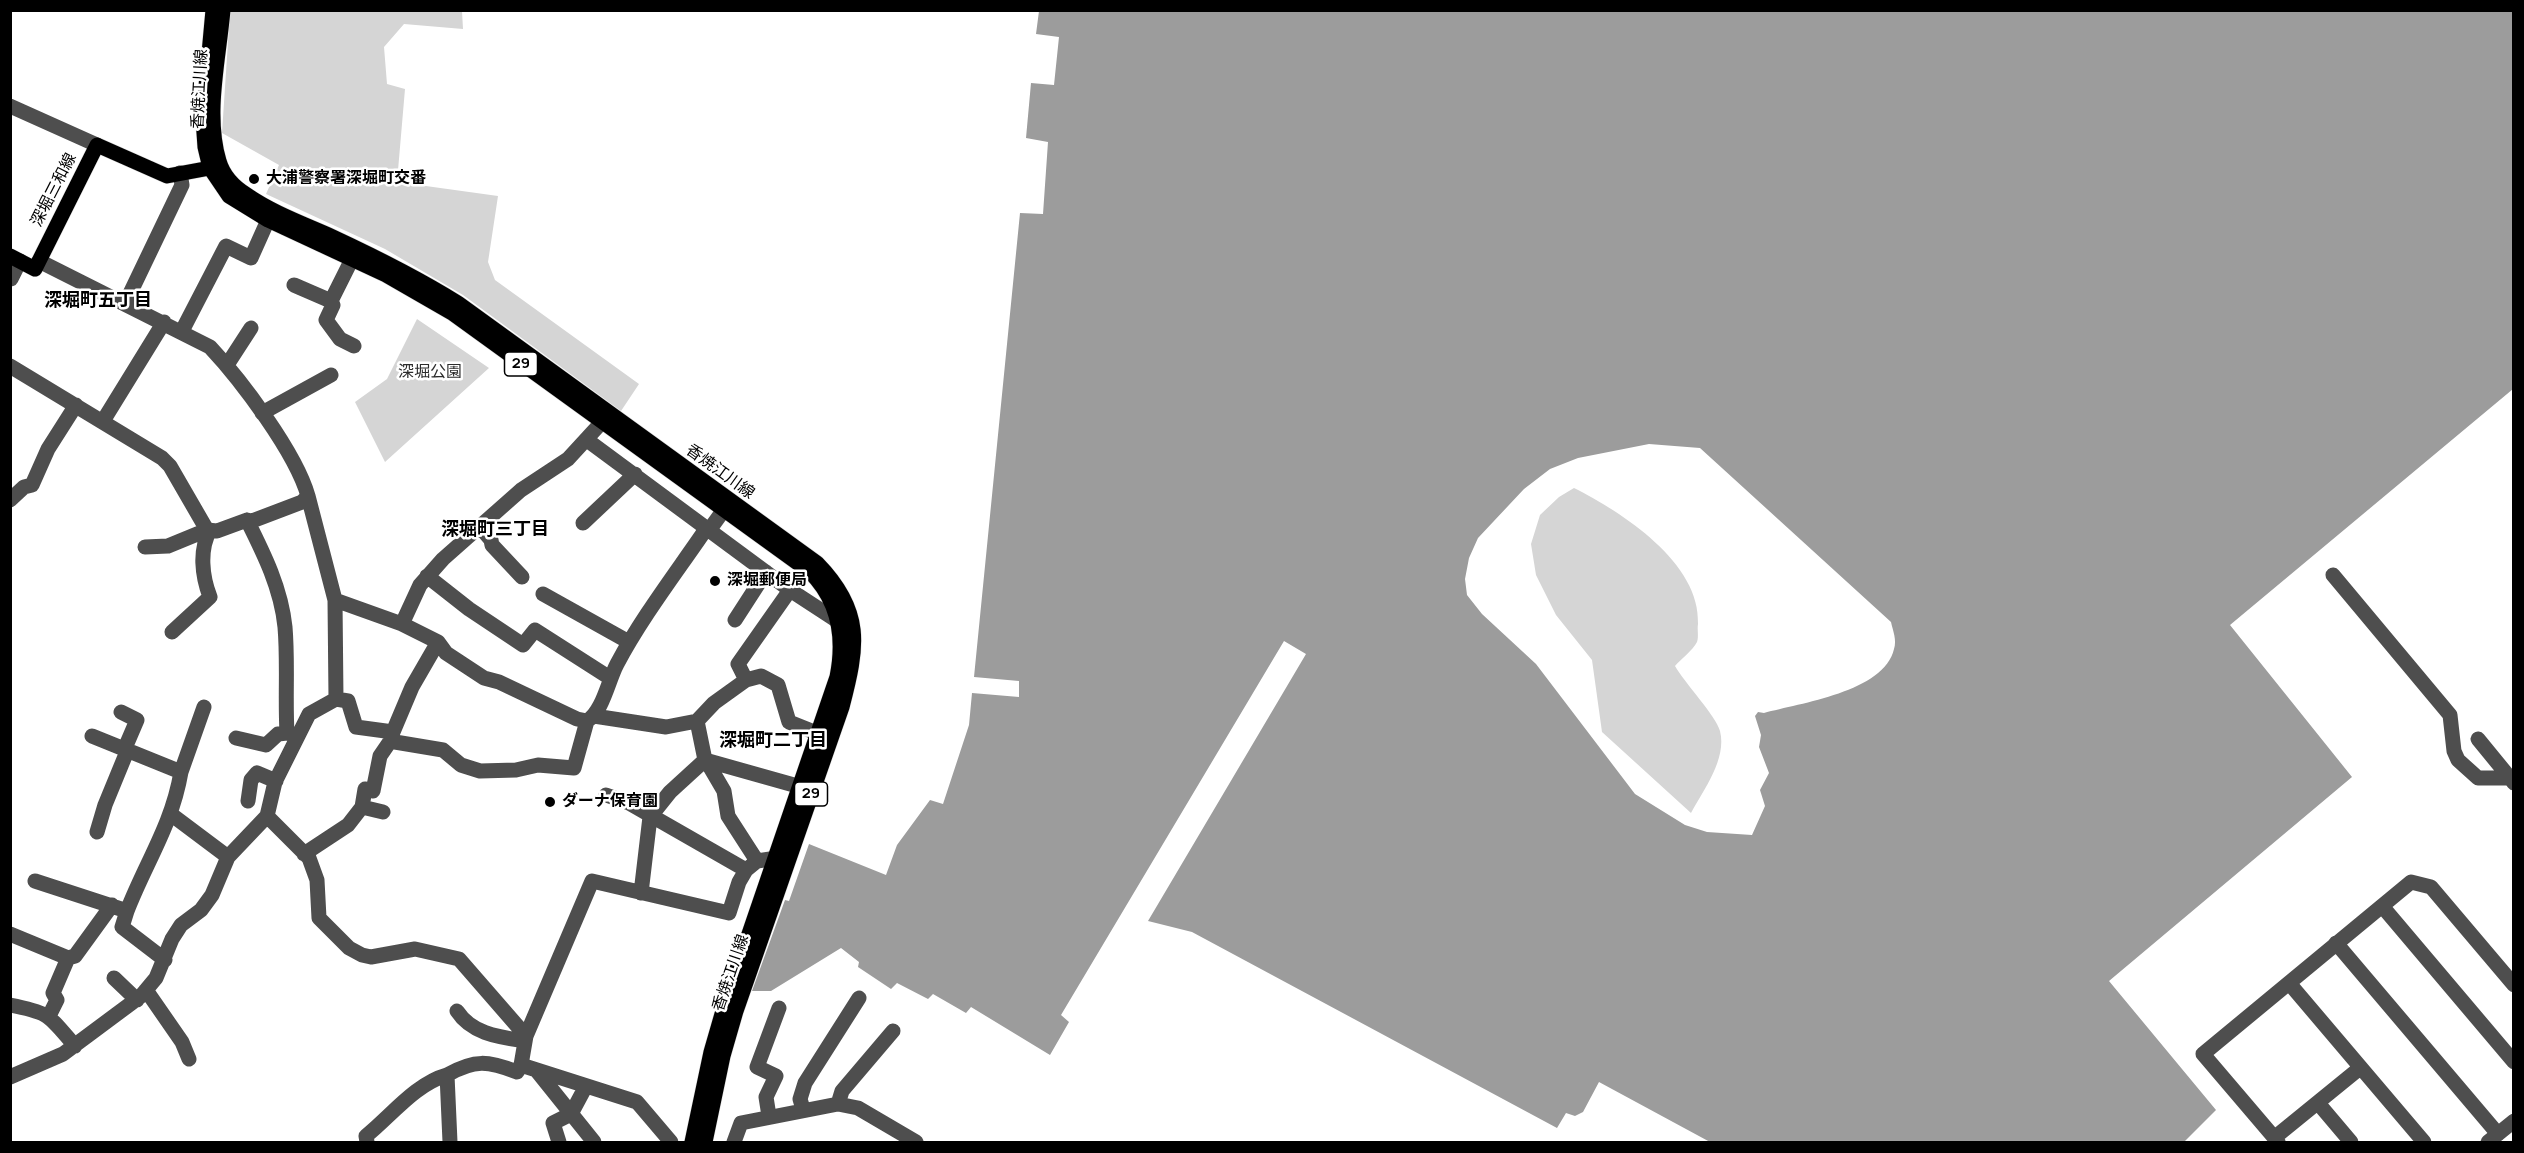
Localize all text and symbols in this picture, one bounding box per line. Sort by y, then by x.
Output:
street label: 香焼江川線 [188,49,212,129]
street label: 深堀三和線 [27,150,81,230]
place label: 大浦警察署深堀町交番 [266,169,426,189]
marker: 大浦警察署深堀町交番 [247,172,261,186]
district label: 深堀町五丁目 [44,290,152,312]
road number: 29 [504,352,538,376]
park label: 深堀公園 [398,363,462,383]
street label: 香焼江川線 [682,441,758,503]
district label: 深堀町三丁目 [441,519,549,541]
place label: 深堀郵便局 [727,571,807,591]
marker: 深堀郵便局 [708,574,722,588]
district label: 深堀町二丁目 [719,730,827,752]
road number: 29 [794,782,828,806]
place label: ダーナ保育園 [562,792,658,812]
marker: ダーナ保育園 [543,795,557,809]
street label: 香焼江川線 [709,932,753,1014]

